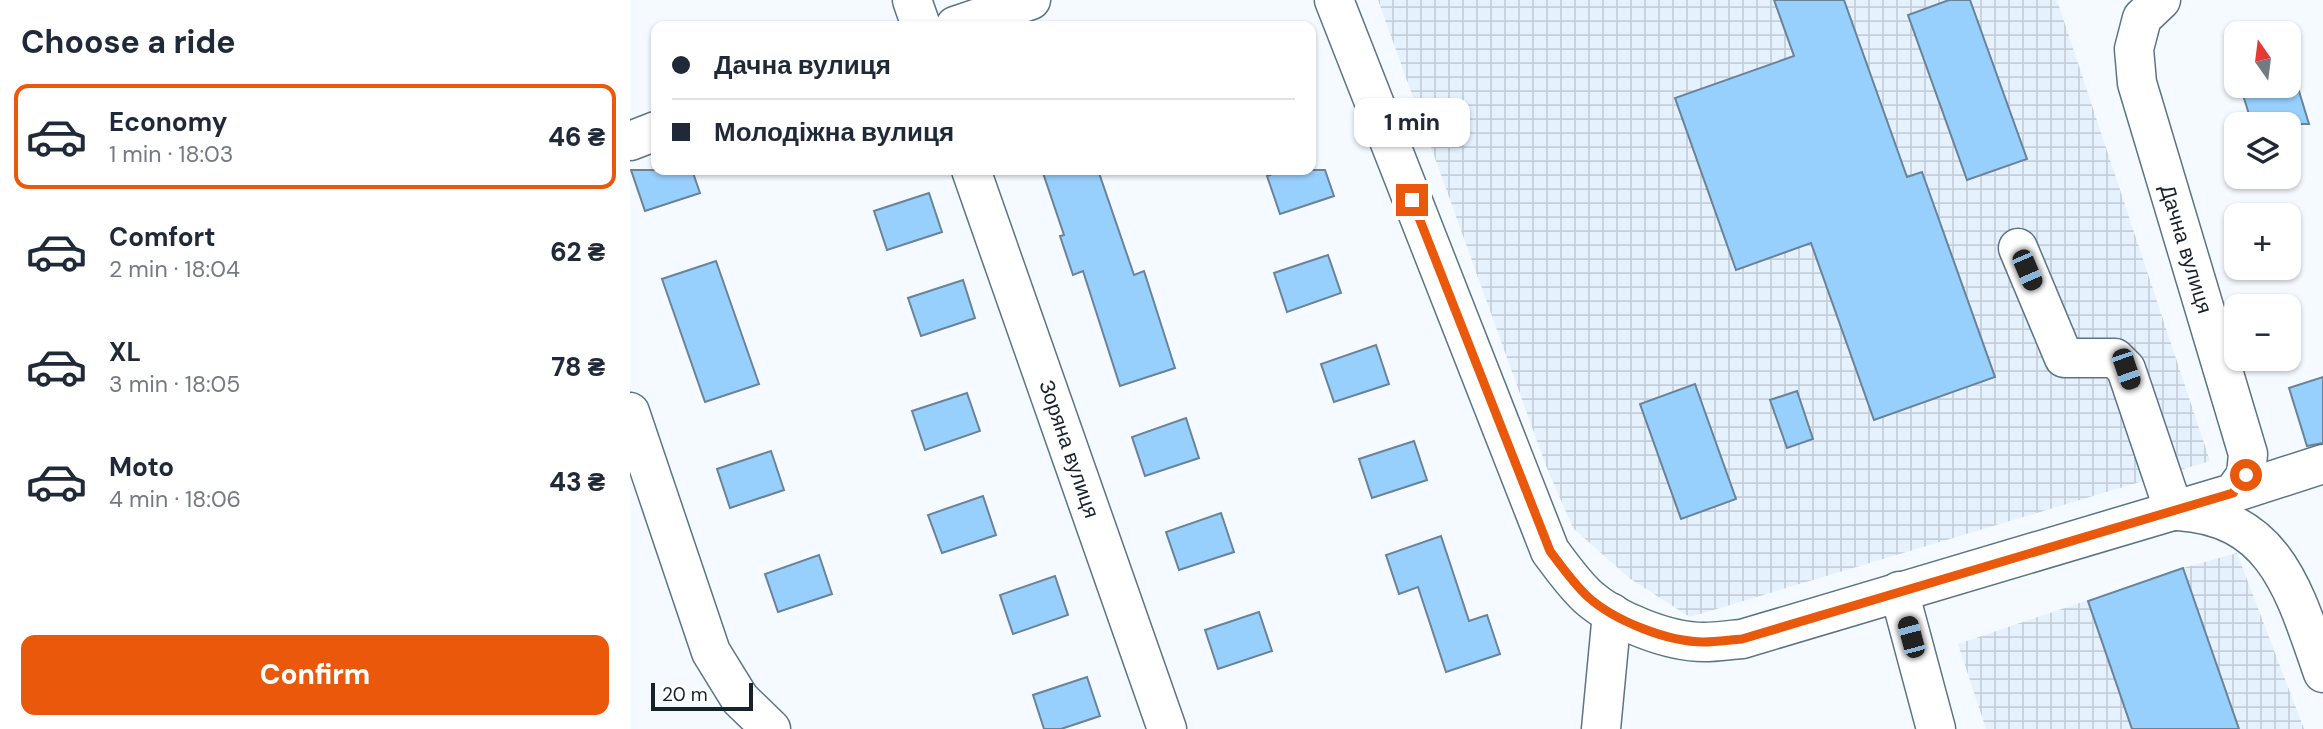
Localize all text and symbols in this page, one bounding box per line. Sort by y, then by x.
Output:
text: Choose a ride [21,21,236,63]
north arrow [2224,21,2301,98]
map controls [2224,21,2301,371]
text: Дачна вулиця [714,48,891,82]
callout: 1 min [1354,99,1470,148]
icon: car [25,105,88,168]
text: Economy [109,105,227,139]
text: 1 min [1384,107,1440,137]
button: layers [2224,112,2301,189]
text: Молодіжна вулиця [714,115,954,149]
text: 46 ₴ [548,120,605,154]
text: 1 min · 18:03 [109,139,233,169]
street label: Дачна вулиця [2153,181,2219,317]
route end [1396,184,1428,216]
button: + [2224,203,2301,280]
icon: car [25,220,88,283]
text: Comfort [109,220,215,254]
text: 62 ₴ [550,235,605,269]
car [2010,247,2045,293]
text: 2 min · 18:04 [109,254,240,284]
button: − [2224,294,2301,371]
icon: car [25,335,88,398]
text: XL [109,335,141,369]
car [2110,346,2143,392]
text: 78 ₴ [551,350,605,384]
text: 3 min · 18:05 [109,369,240,399]
street label: Зоряна вулиця [1032,376,1106,522]
icon: car [25,450,88,513]
text: Moto [109,450,174,484]
route start [2230,459,2262,491]
text: 43 ₴ [549,465,605,499]
text: 4 min · 18:06 [109,484,241,514]
car [1896,614,1927,660]
button: Confirm [21,635,609,715]
scale bar [651,680,752,712]
text: 20 m [662,682,708,707]

